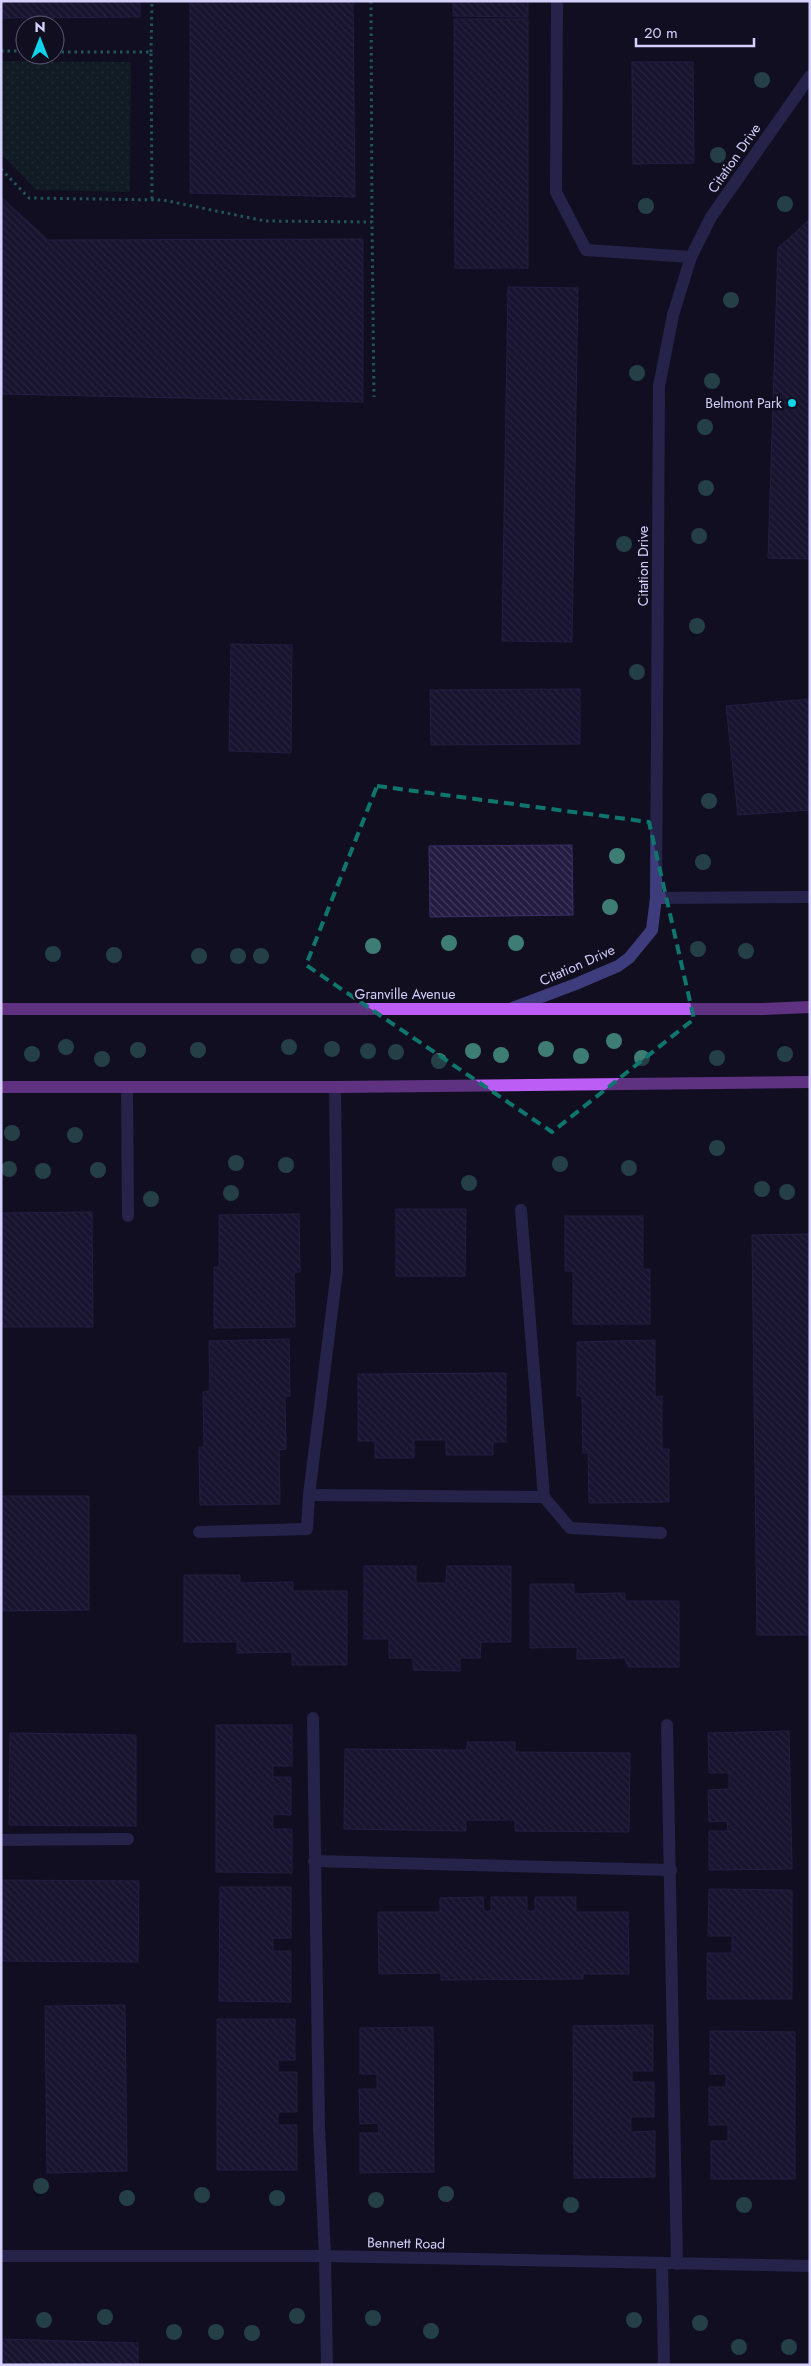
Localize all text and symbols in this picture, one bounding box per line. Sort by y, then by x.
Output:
north arrow [15,15,65,65]
scale bar [636,15,754,47]
text: N [34,17,46,37]
text: 20 m [644,22,678,44]
street label: Citation Drive [703,119,765,197]
place label: Belmont Park [705,393,783,413]
marker: Belmont Park [786,397,798,409]
street label: Citation Drive [633,526,653,606]
street label: Citation Drive [536,939,618,991]
street label: Granville Avenue [355,984,455,1004]
street label: Bennett Road [367,2232,445,2254]

